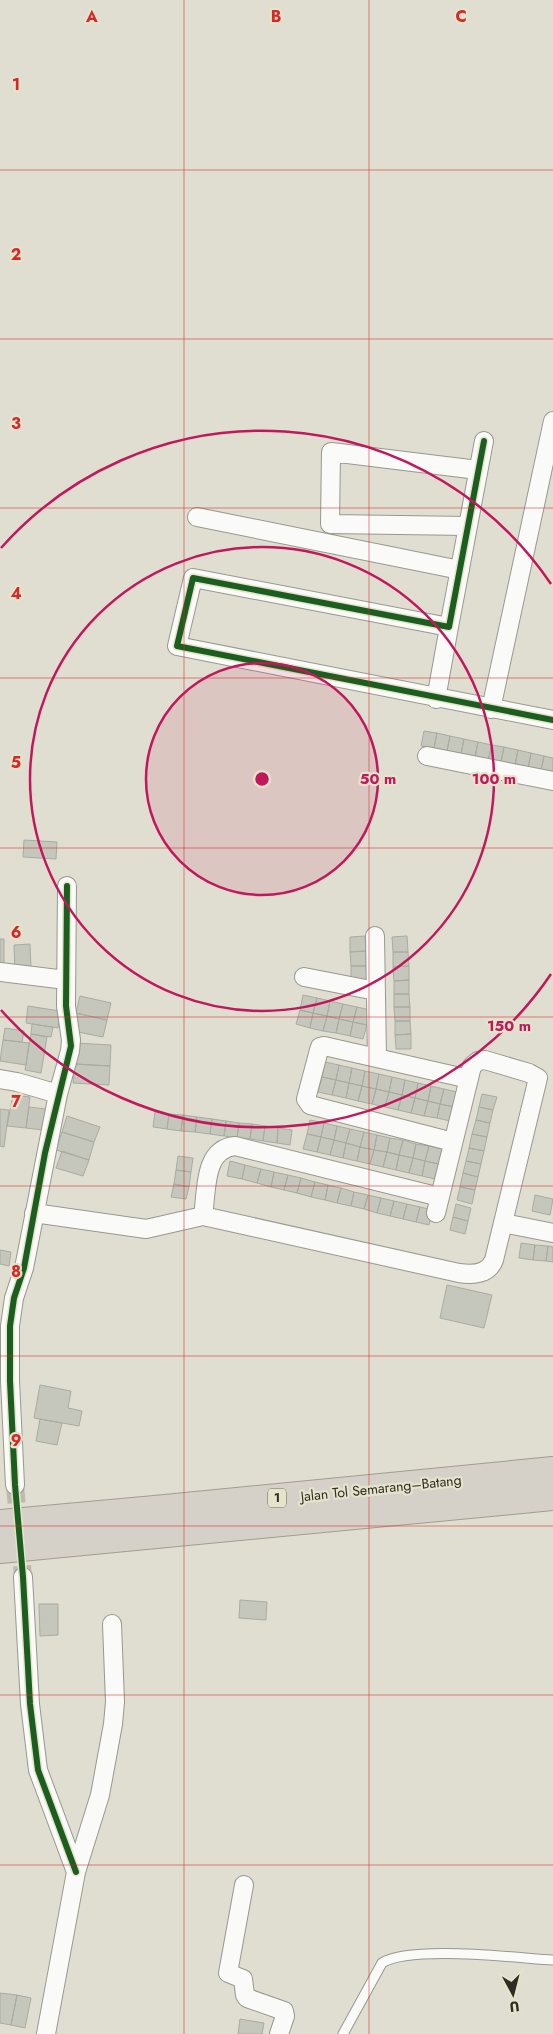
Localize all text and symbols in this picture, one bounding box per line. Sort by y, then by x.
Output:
text: A [85,5,98,28]
text: B [271,5,281,28]
text: C [455,5,467,28]
text: 1 [12,73,20,96]
text: 2 [11,243,21,266]
text: 3 [11,412,21,435]
text: 4 [10,582,22,605]
text: 5 [11,751,21,774]
text: 50 m [360,768,396,790]
text: 100 m [472,768,516,790]
centre of rings [253,770,271,788]
text: 6 [11,921,21,944]
text: 150 m [487,1015,531,1037]
text: 7 [11,1090,21,1113]
text: 8 [11,1260,21,1283]
text: 9 [11,1429,21,1452]
street label: Jalan Tol Semarang–Batang [298,1470,462,1507]
road number: 1 [268,1489,286,1508]
north arrow [488,1969,538,2019]
text: U [508,1996,521,2017]

